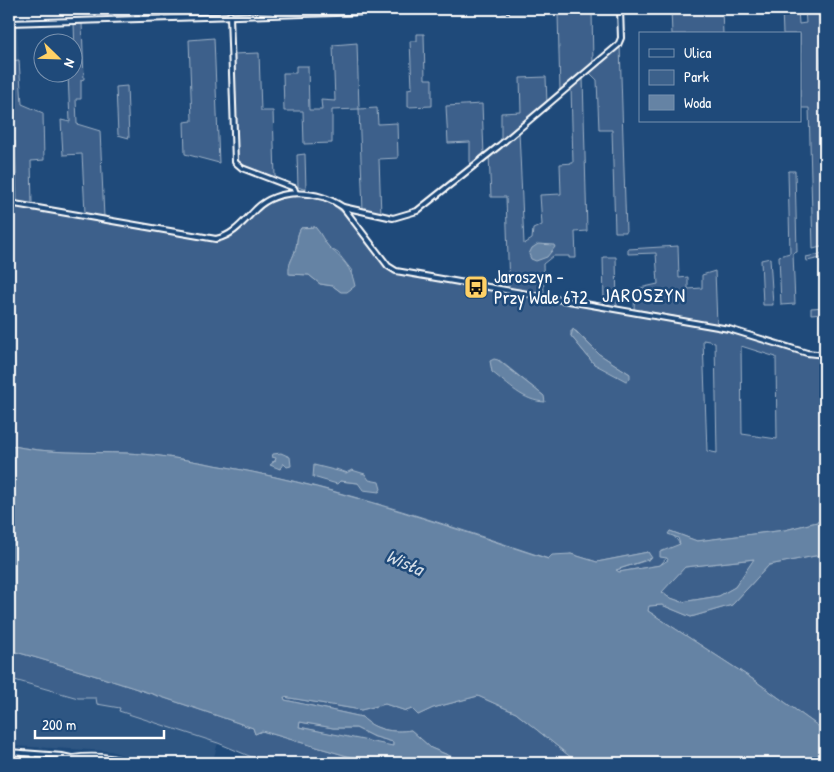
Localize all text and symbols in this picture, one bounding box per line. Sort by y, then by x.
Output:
north arrow [32,32,82,82]
legend [639,32,802,122]
text: Ulica [684,42,711,63]
text: N [60,56,81,71]
text: Park [684,66,709,87]
text: Woda [684,92,711,113]
place label: Jaroszyn - Przy Wale 672 [494,264,588,310]
bus stop icon: Jaroszyn - Przy Wale 672 [463,274,489,300]
district label: JAROSZYN [602,281,686,308]
water label: Wisła [382,542,430,583]
scale bar [35,707,164,739]
text: 200 m [42,714,76,735]

